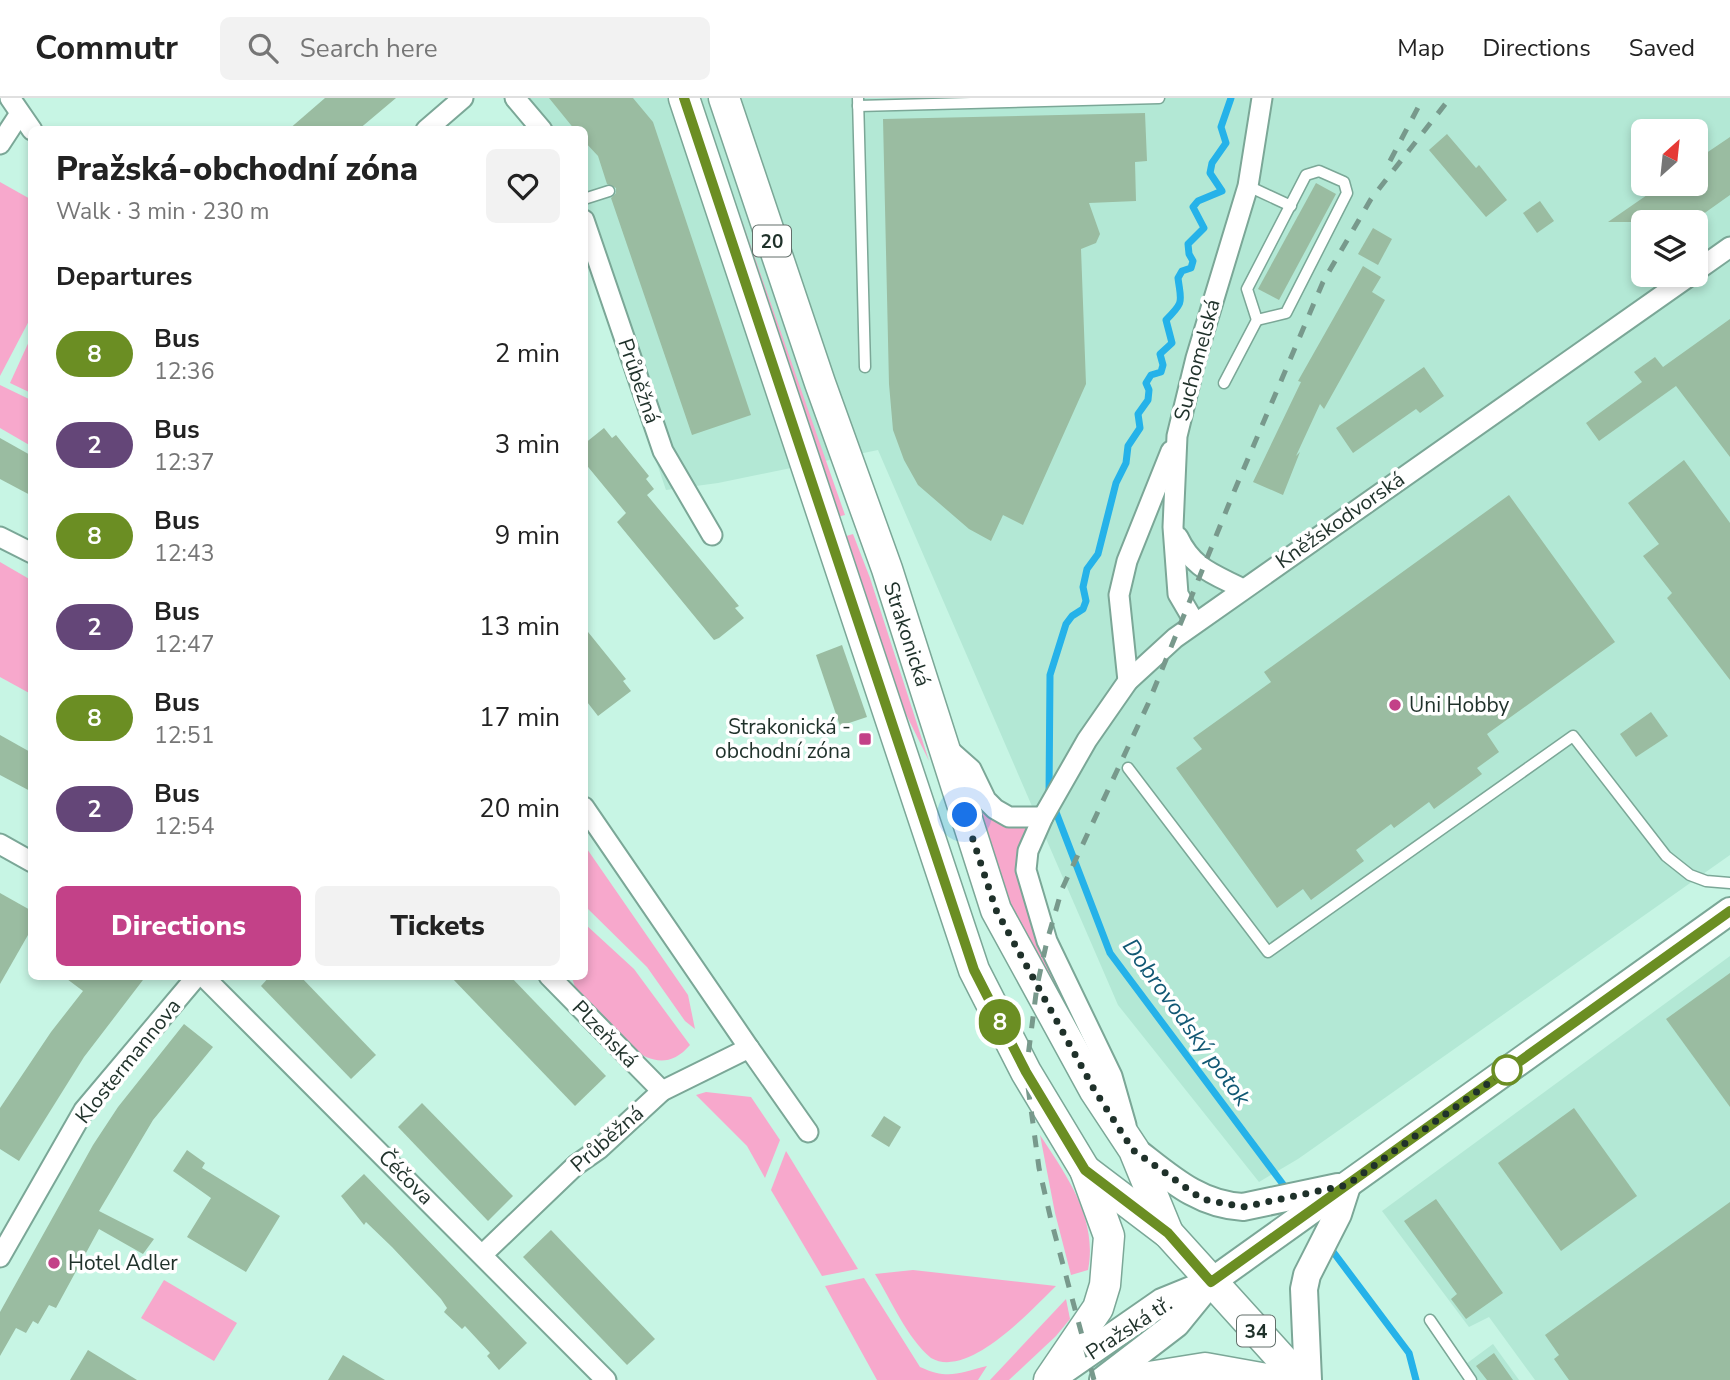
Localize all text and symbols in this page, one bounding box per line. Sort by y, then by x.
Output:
search box [220,17,710,80]
text: Commutr [35,26,178,71]
icon: search [244,29,282,67]
text: Search here [300,31,438,66]
text: Map [1397,32,1444,64]
text: Directions [1482,32,1591,64]
text: Saved [1629,32,1695,64]
north arrow [1631,119,1708,196]
map controls [1631,119,1708,287]
text: Pražská-obchodní zóna [56,147,418,192]
button: heart [486,149,560,223]
text: Walk · 3 min · 230 m [56,196,269,227]
button: layers [1631,210,1708,287]
road number: 20 [753,225,791,256]
text: Departures [56,259,192,294]
street label: Suchomelská [1167,296,1227,424]
text: Bus [154,321,200,356]
street label: Průběžná [611,335,667,427]
text: 2 min [495,336,560,371]
text: 8 [87,338,102,370]
text: 12:36 [154,356,214,387]
text: Bus [154,412,200,447]
text: 3 min [495,427,560,462]
text: 2 [87,429,102,461]
text: 12:37 [154,447,214,478]
street label: Kněžskodvorská [1270,465,1410,575]
text: Bus [154,503,200,538]
text: 9 min [495,518,560,553]
text: 8 [87,520,102,552]
text: 12:43 [154,538,214,569]
street label: Strakonická [877,578,937,690]
text: Bus [154,594,200,629]
text: 13 min [479,609,560,644]
text: 2 [87,611,102,643]
text: 12:47 [154,629,214,660]
text: Bus [154,685,200,720]
place label: Uni Hobby [1409,691,1509,719]
marker: Uni Hobby [1387,697,1403,713]
text: 17 min [479,700,560,735]
text: 8 [87,702,102,734]
place label: Strakonická - obchodní zóna [715,713,851,765]
text: 12:51 [154,720,214,751]
marker: Strakonická - obchodní zóna [857,731,873,747]
text: Bus [154,776,200,811]
text: 20 min [479,791,560,826]
text: 2 [87,793,102,825]
your location [947,797,982,832]
text: 12:54 [154,811,214,842]
button: Directions [56,886,301,966]
button: Tickets [315,886,560,966]
water label: Dobrovodský potok [1115,932,1258,1113]
street label: Klostermannova [69,993,187,1129]
street label: Plzeňská [566,994,644,1074]
line badge: 8 [977,999,1023,1045]
text: 8 [993,1006,1007,1038]
unlabelled marker [1492,1055,1522,1085]
street label: Průběžná [564,1099,650,1179]
street label: Čéčova [372,1143,440,1211]
place label: Hotel Adler [68,1249,178,1277]
marker: Hotel Adler [46,1255,62,1271]
street label: Pražská tř. [1080,1290,1178,1366]
road number: 34 [1237,1316,1275,1346]

